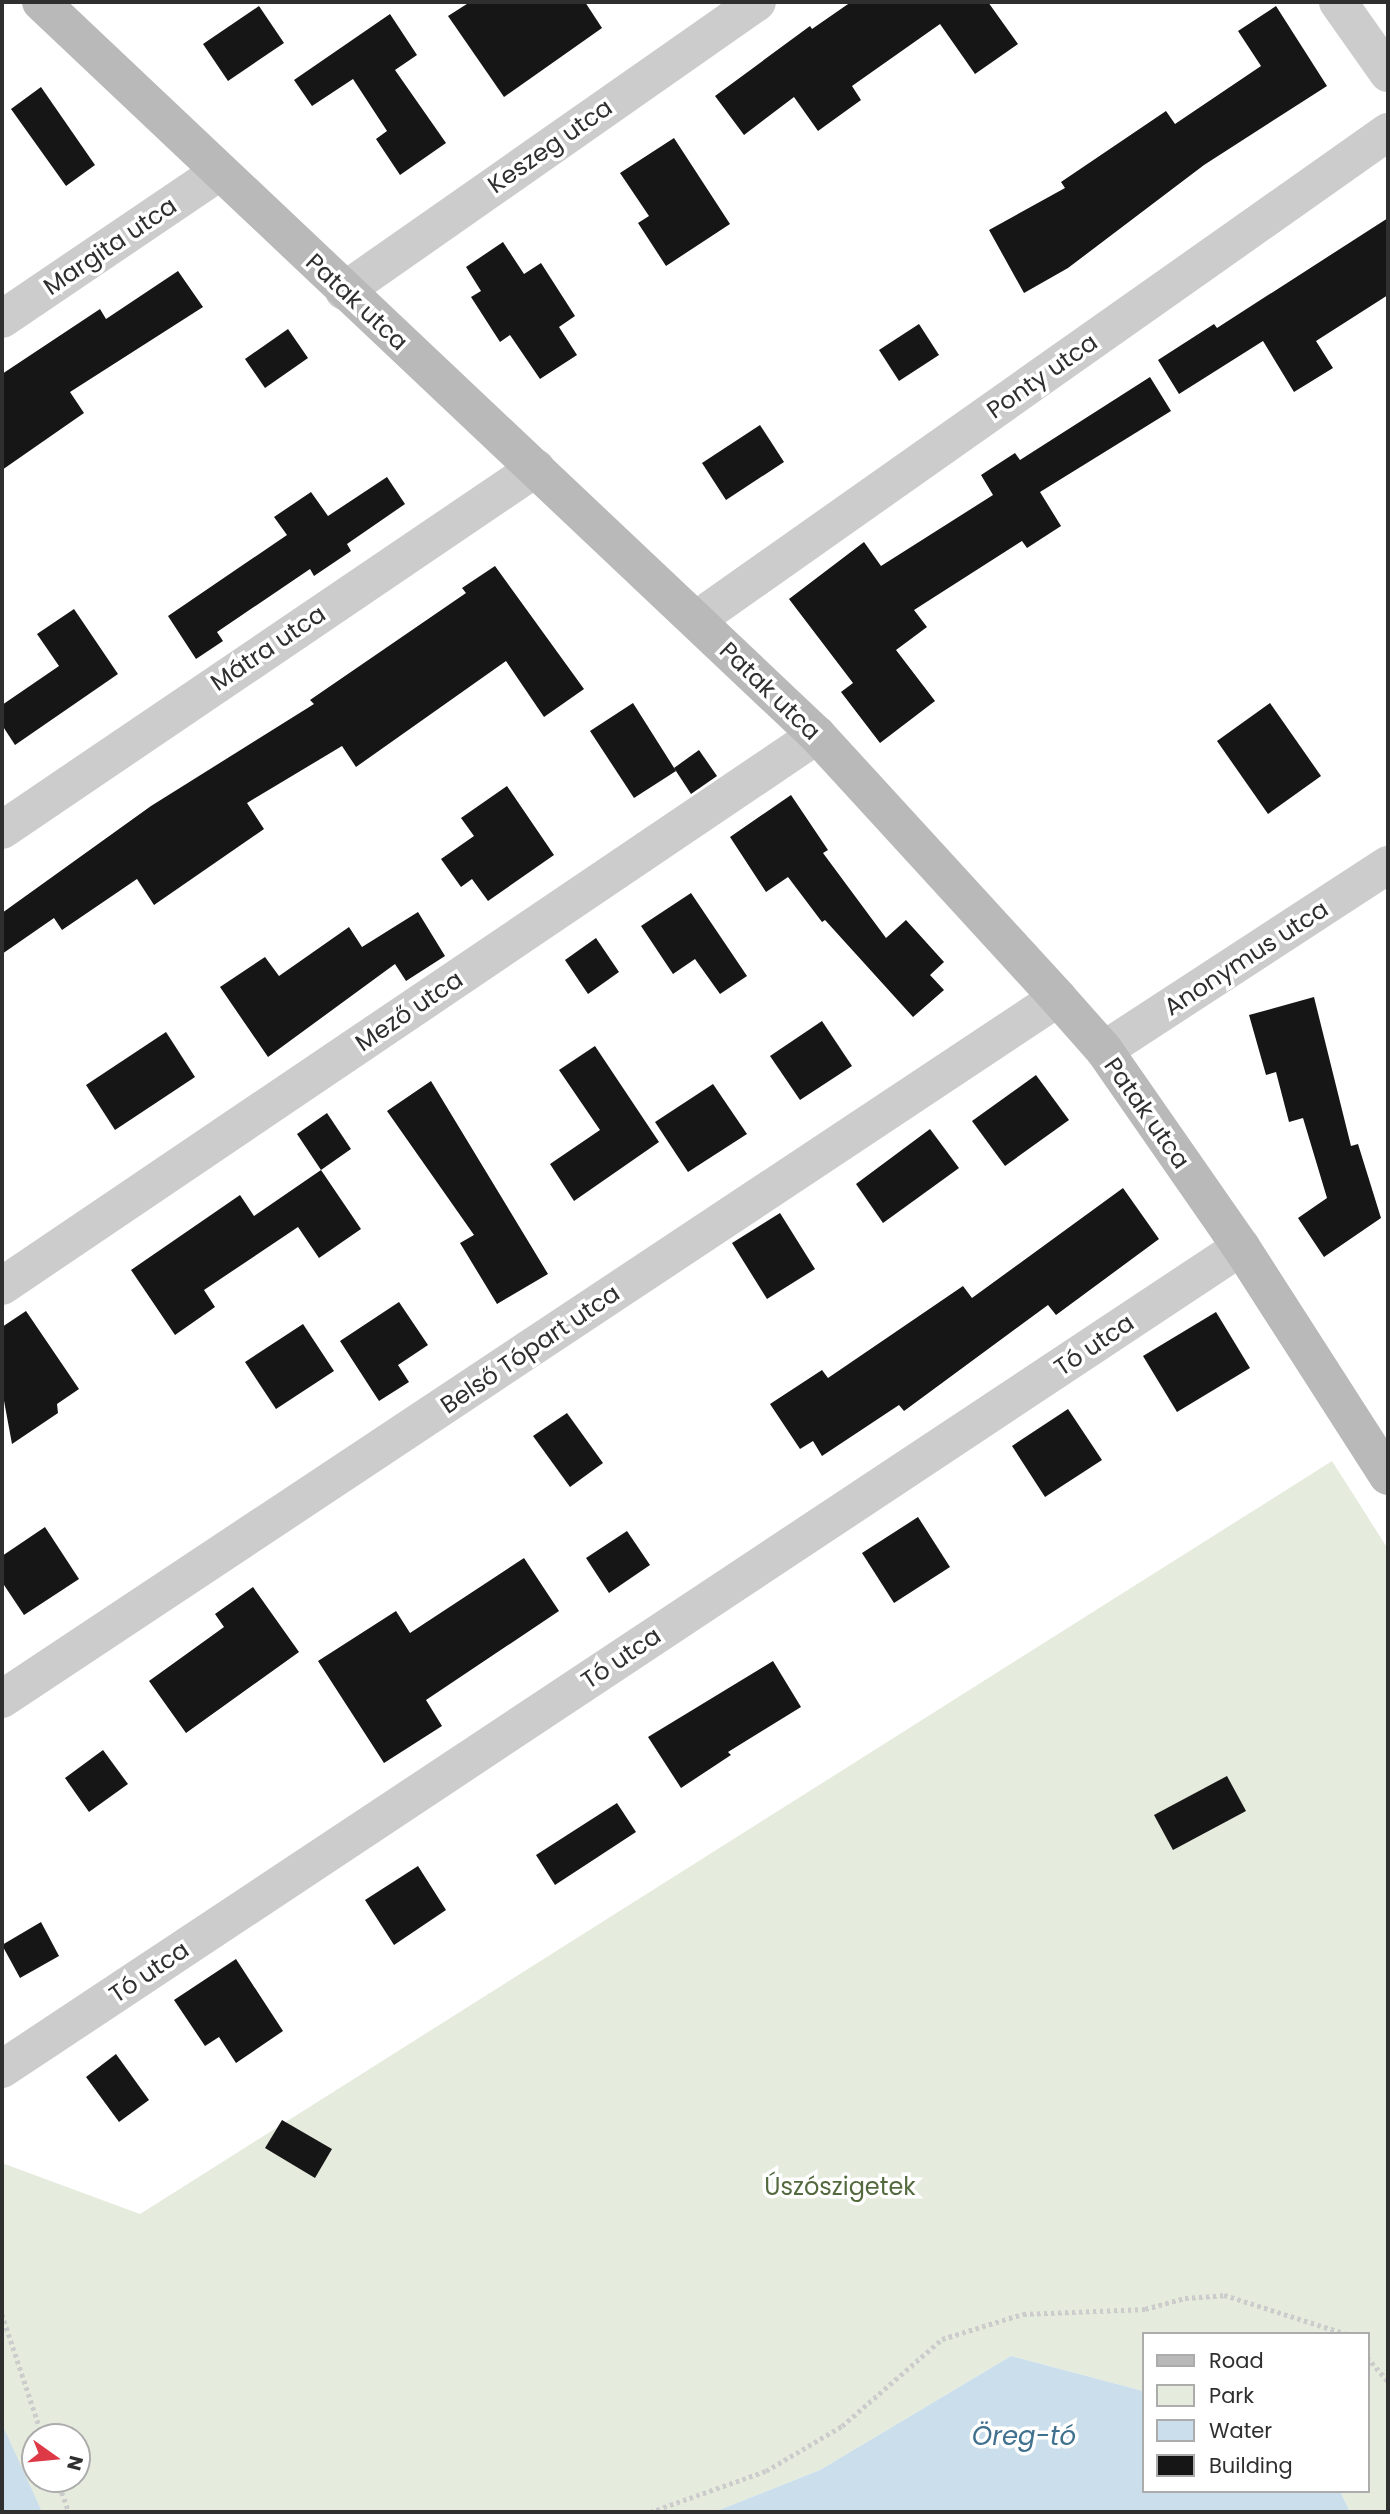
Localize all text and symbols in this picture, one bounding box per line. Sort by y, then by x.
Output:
street label: Keszeg utca [482,93,618,199]
street label: Margita utca [38,191,182,301]
street label: Patak utca [300,248,414,356]
street label: Ponty utca [981,327,1103,425]
street label: Mátra utca [205,599,331,697]
street label: Patak utca [714,636,826,746]
street label: Anonymus utca [1159,894,1333,1022]
street label: Mező utca [350,965,468,1057]
street label: Patak utca [1098,1052,1196,1174]
street label: Belső Tópart utca [435,1278,625,1420]
street label: Tó utca [1049,1308,1139,1382]
street label: Tó utca [576,1621,666,1695]
street label: Tó utca [104,1935,194,2009]
park label: Úszószigetek [764,2173,916,2201]
legend [1142,2332,1369,2493]
text: Road [1209,2346,1264,2375]
text: Park [1209,2381,1254,2410]
text: Water [1209,2416,1272,2445]
water label: Öreg-tó [972,2421,1076,2453]
north arrow [21,2423,91,2493]
text: Building [1209,2451,1293,2480]
text: N [60,2453,90,2473]

